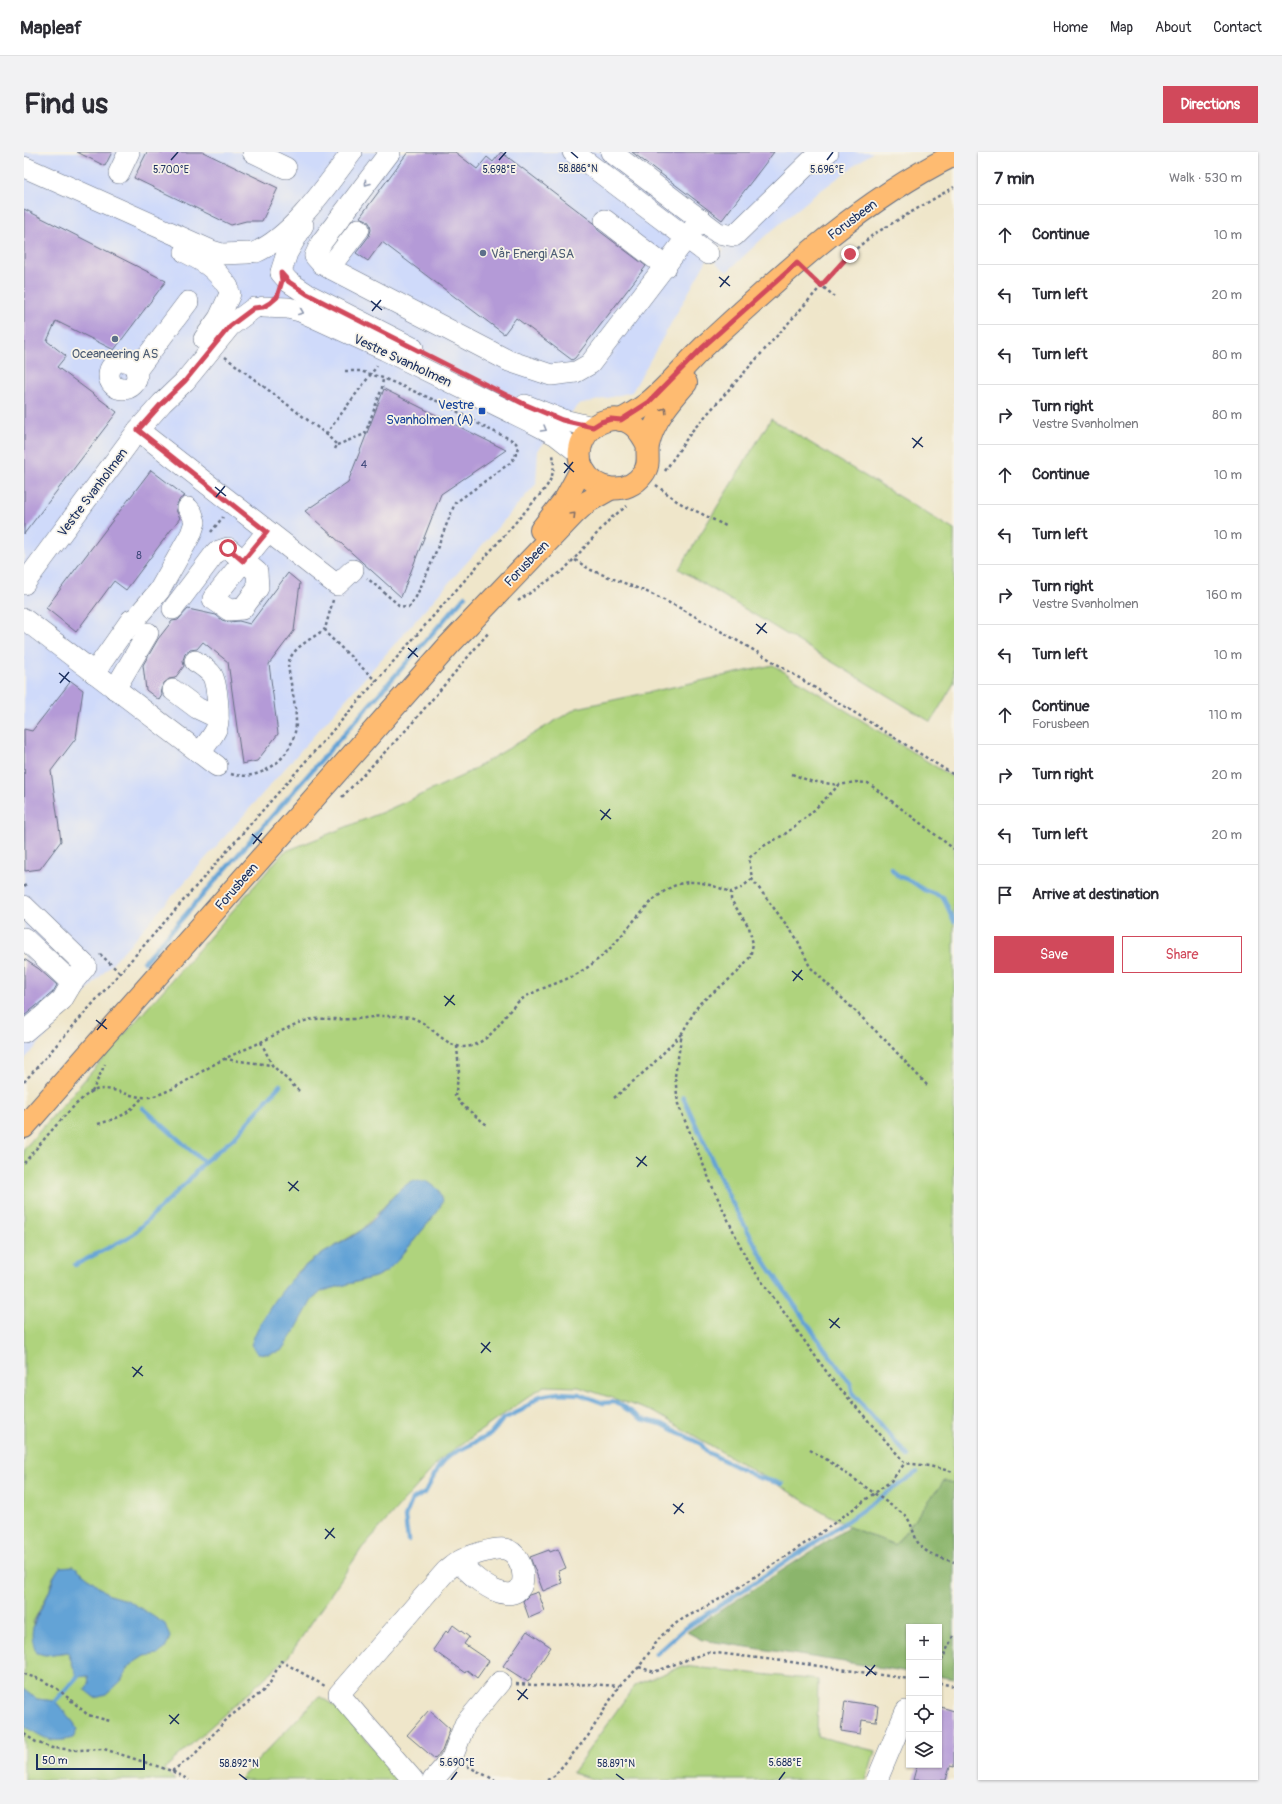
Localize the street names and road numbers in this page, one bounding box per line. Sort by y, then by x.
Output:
street label: Forusbeen [825,196,880,243]
street label: Vestre Svanholmen [351,331,454,391]
street label: Vestre Svanholmen [54,445,131,540]
street label: Forusbeen [501,537,552,590]
street label: Forusbeen [212,860,262,914]

